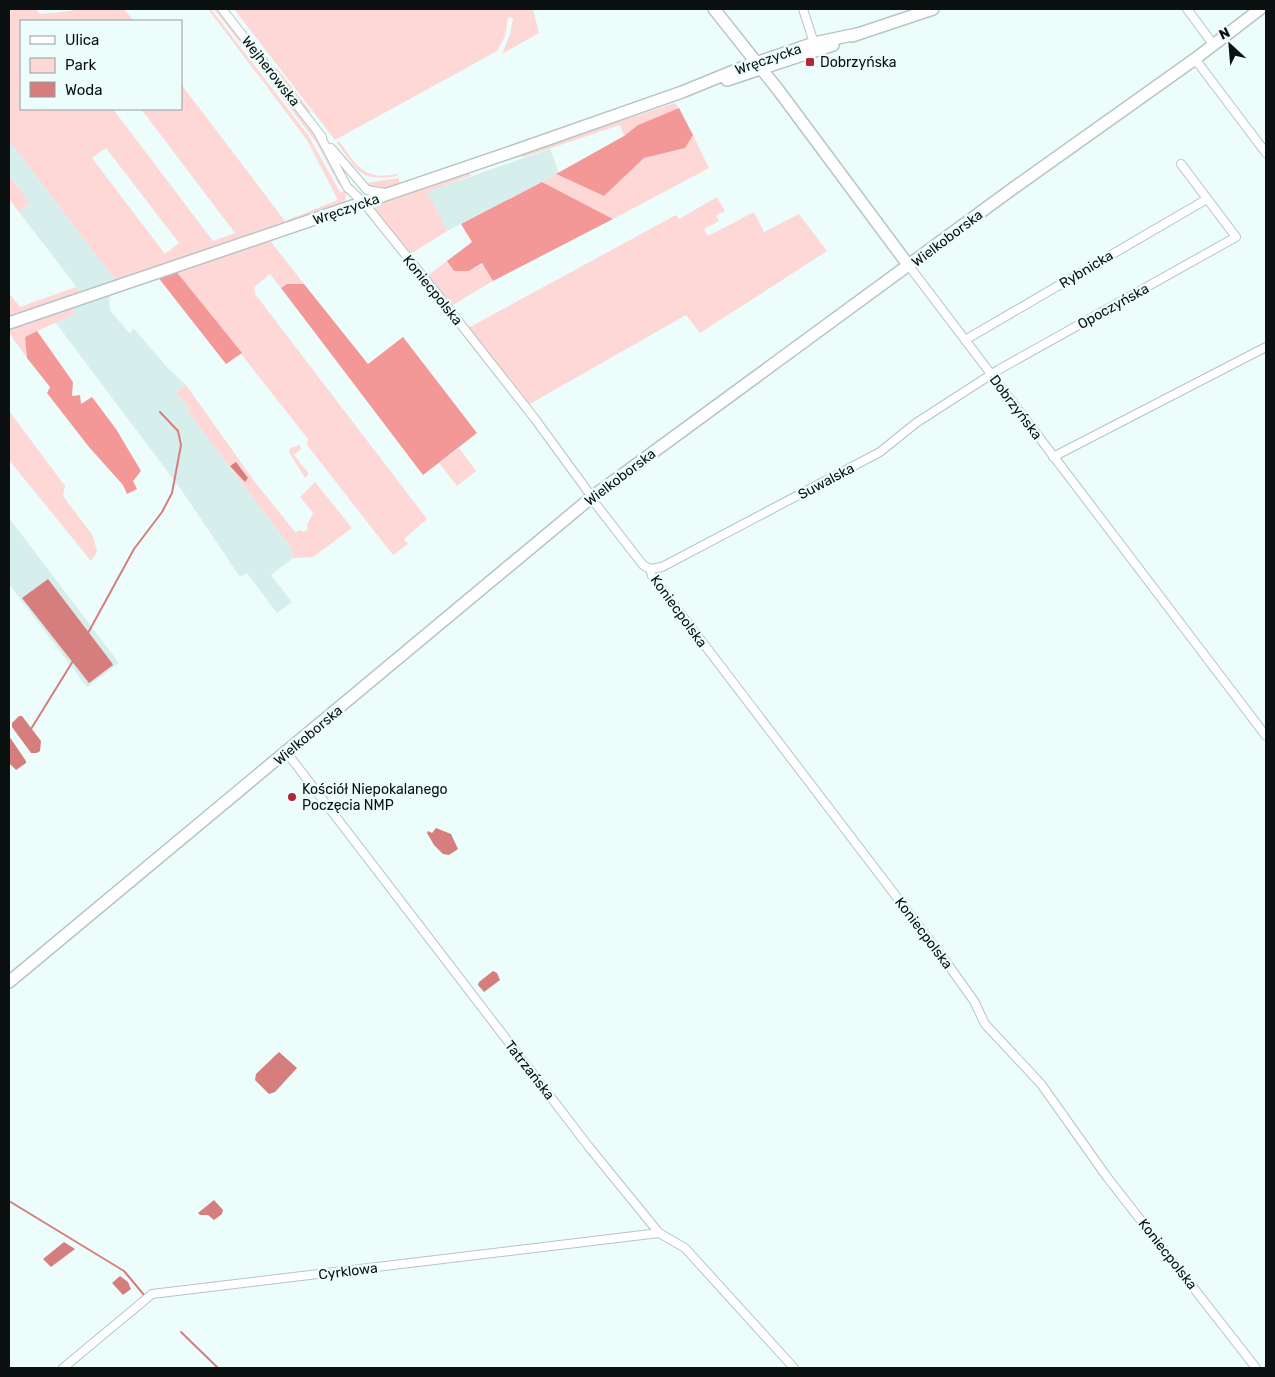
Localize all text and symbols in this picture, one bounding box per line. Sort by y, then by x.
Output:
legend [20,20,182,110]
north arrow [1205,20,1255,70]
text: N [1216,24,1233,44]
text: Ulica [65,31,99,49]
street label: Wejherowska [238,33,303,110]
street label: Wręczycka [733,40,804,79]
place label: Dobrzyńska [820,54,897,71]
text: Park [65,56,96,74]
marker: Dobrzyńska [804,56,816,68]
text: Woda [65,81,103,99]
street label: Wręczycka [311,190,382,229]
street label: Wielkoborska [908,206,986,271]
street label: Rybnicka [1056,247,1116,292]
street label: Koniecpolska [399,252,466,329]
street label: Opoczyńska [1075,280,1152,333]
street label: Dobrzyńska [986,372,1045,443]
street label: Wielkoborska [581,445,659,510]
street label: Suwalska [795,460,857,503]
street label: Koniecpolska [647,572,711,651]
street label: Wielkoborska [271,702,346,769]
place label: Kościół Niepokalanego Poczęcia NMP [302,781,448,814]
marker: Kościół Niepokalanego Poczęcia NMP [286,791,298,803]
street label: Koniecpolska [891,894,956,972]
street label: Tatrzańska [501,1037,558,1103]
street label: Koniecpolska [1135,1215,1201,1293]
street label: Cyrklowa [317,1259,379,1284]

